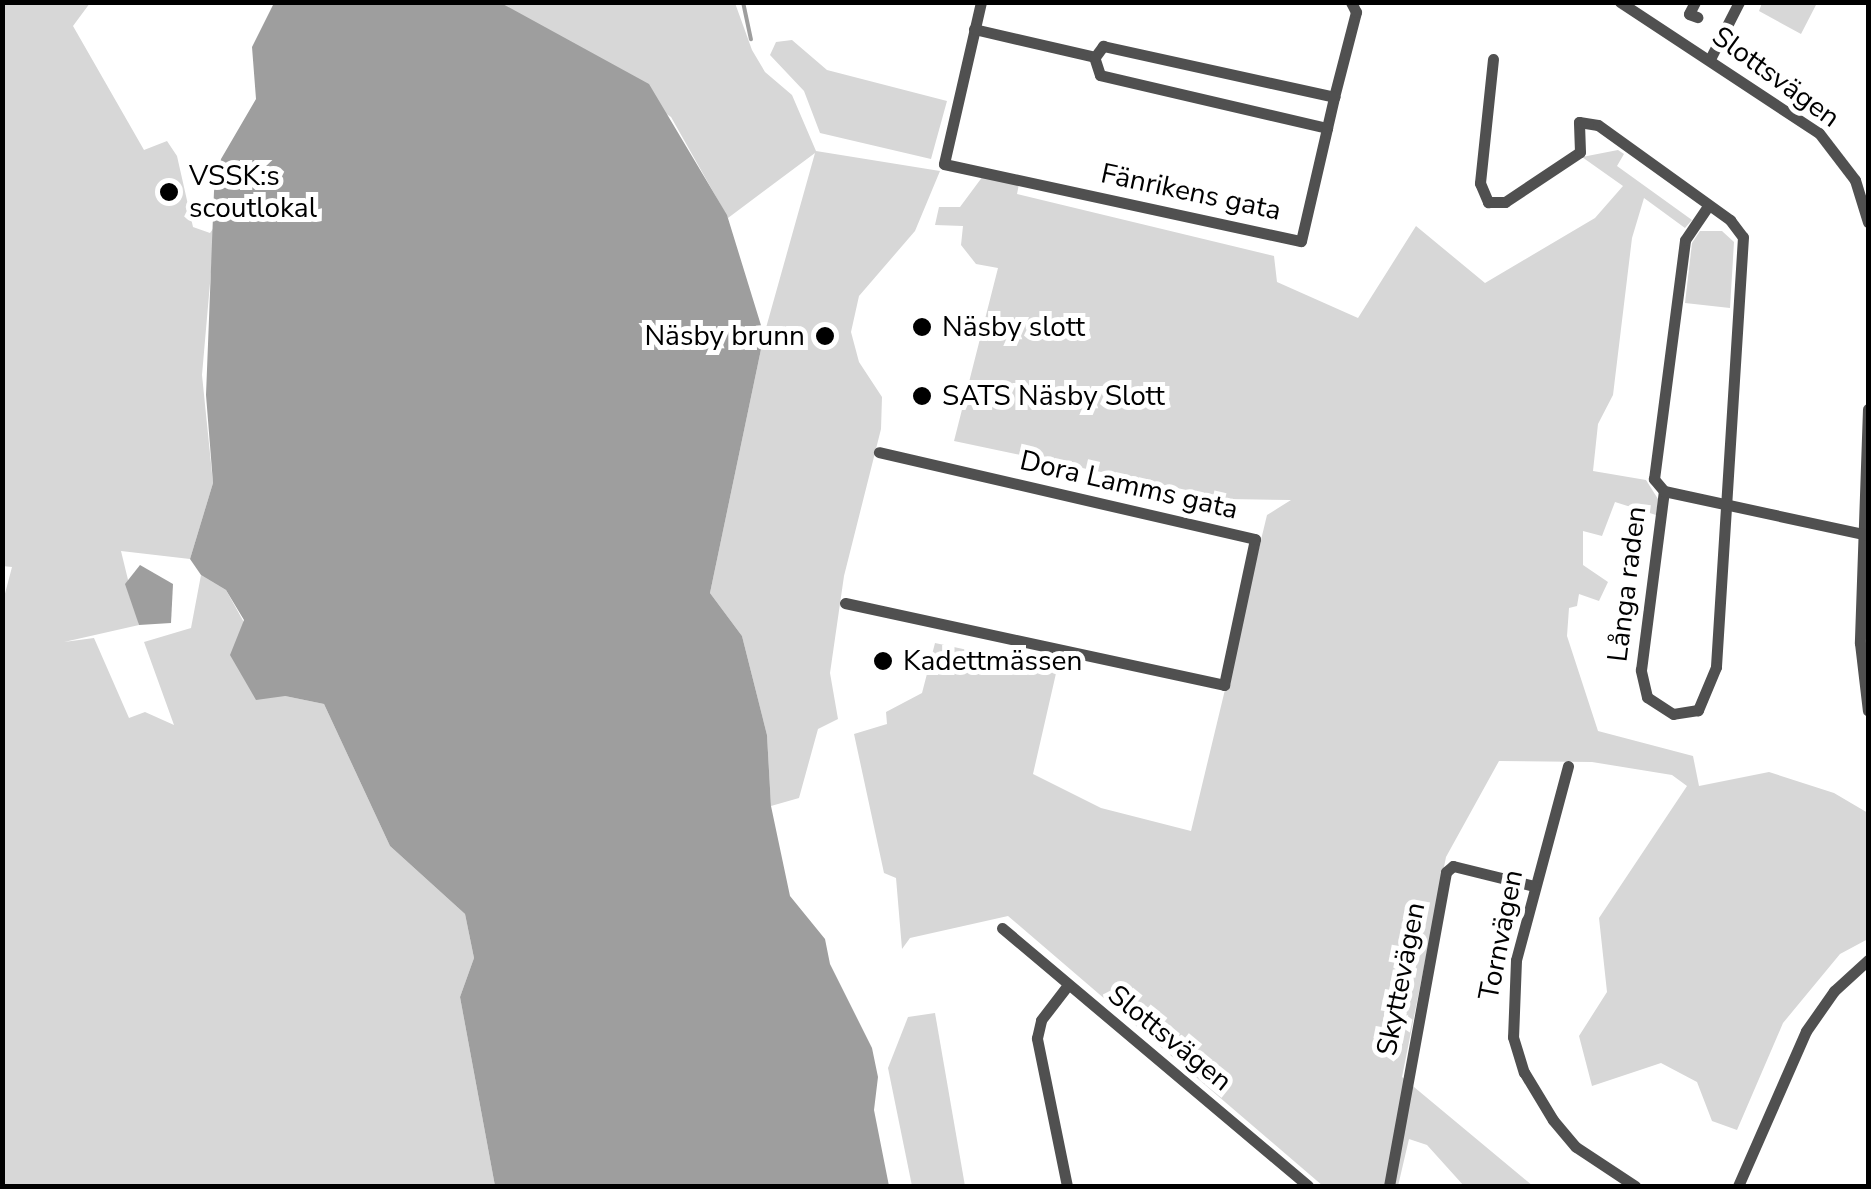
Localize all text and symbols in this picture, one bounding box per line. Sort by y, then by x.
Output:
street label: Slottsvägen [1706,19,1846,135]
street label: Fänrikens gata [1098,157,1284,227]
place label: VSSK:s scoutlokal [189,159,317,225]
marker: VSSK:s scoutlokal [158,181,180,203]
place label: Näsby slott [942,310,1085,344]
marker: Näsby slott [911,316,933,338]
place label: Näsby brunn [644,319,805,353]
marker: Näsby brunn [814,325,836,347]
place label: SATS Näsby Slott [942,379,1165,413]
marker: SATS Näsby Slott [911,385,933,407]
street label: Dora Lamms gata [1017,444,1241,526]
street label: Långa raden [1601,504,1653,664]
place label: Kadettmässen [903,644,1082,678]
marker: Kadettmässen [872,650,894,672]
street label: Tornvägen [1472,867,1530,1003]
street label: Skyttevägen [1370,900,1432,1058]
street label: Slottsvägen [1101,978,1239,1098]

